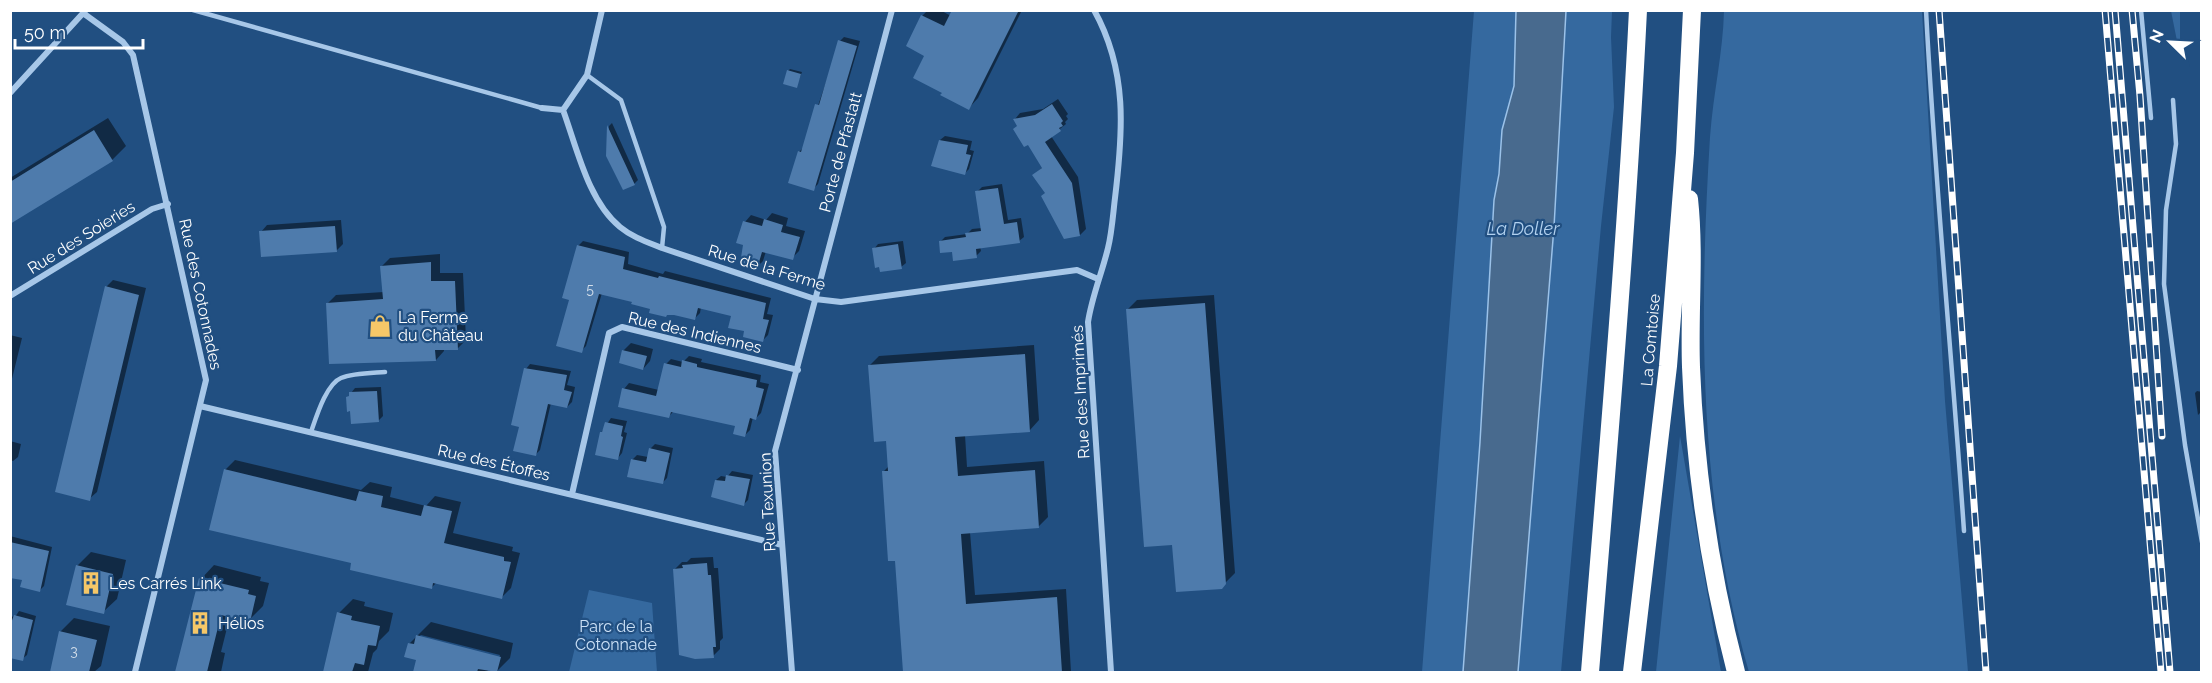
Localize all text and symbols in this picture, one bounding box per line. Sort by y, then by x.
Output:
scale bar [15,12,142,50]
north arrow [2140,12,2200,72]
text: 50 m [24,22,66,43]
text: N [2146,27,2168,46]
street label: Porte de Pfastatt [815,89,866,214]
street label: Rue des Soieries [24,197,139,278]
street label: Rue des Cotonnades [175,217,226,372]
water label: La Doller [1487,218,1560,239]
street label: Rue de la Ferme [706,241,828,294]
house number: 5 [586,281,594,297]
street label: La Comtoise [1637,293,1664,387]
place label: La Ferme du Château [398,308,483,345]
street label: Rue des Indiennes [626,308,764,357]
shop icon: La Ferme du Château [367,313,393,339]
street label: Rue des Imprimés [1067,324,1093,459]
street label: Rue des Étoffes [436,439,552,485]
street label: Rue Texunion [755,452,780,552]
building icon: Les Carrés Link [78,570,104,596]
place label: Les Carrés Link [109,574,222,593]
building icon: Hélios [187,610,213,636]
place label: Hélios [218,614,264,633]
park label: Parc de la Cotonnade [575,617,657,654]
house number: 3 [70,643,78,659]

